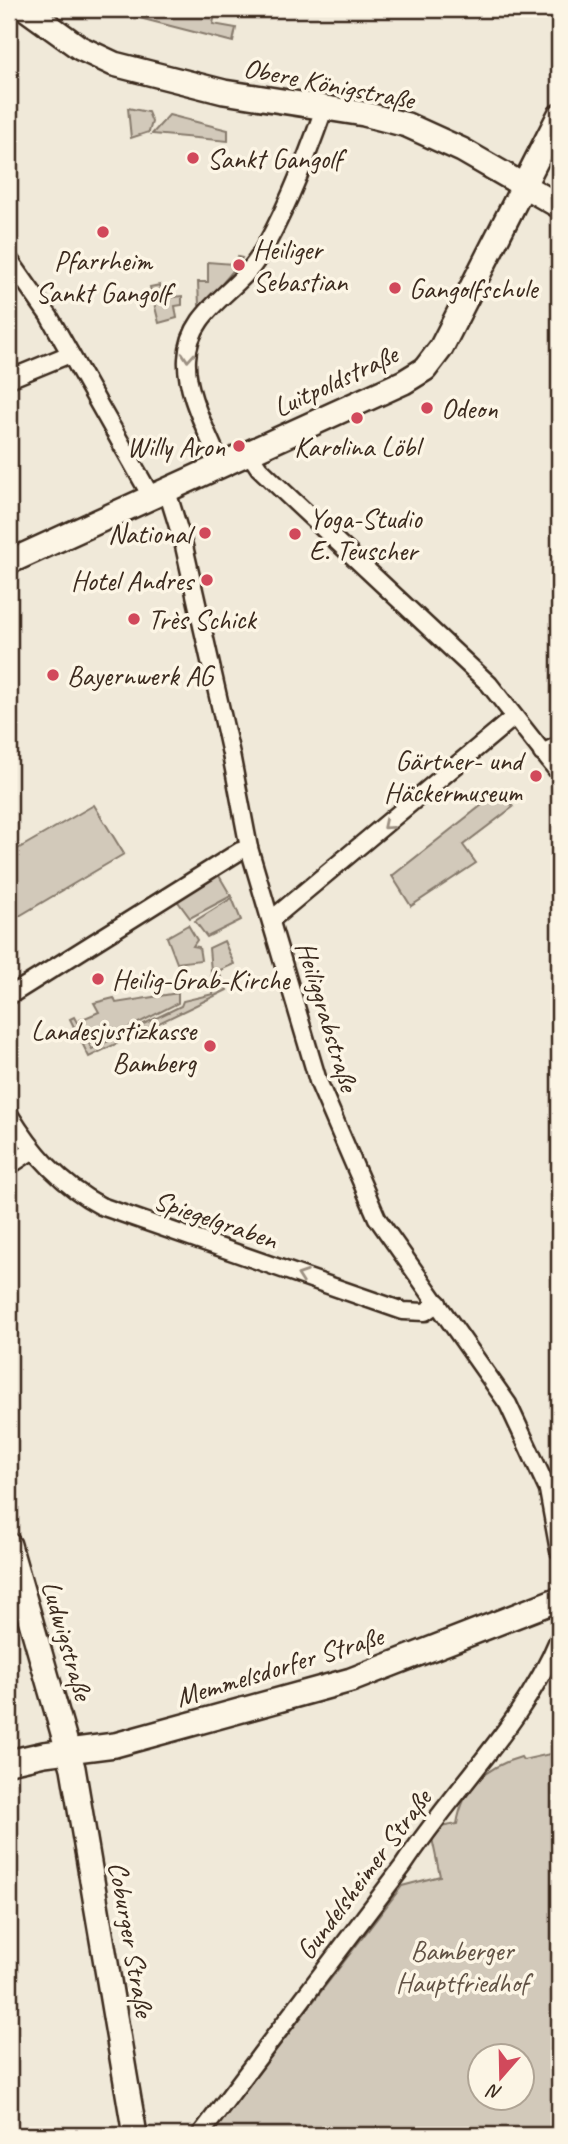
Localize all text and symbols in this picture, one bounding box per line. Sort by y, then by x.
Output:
street label: Obere Königstraße [241,50,419,118]
place label: Sankt Gangolf [207,141,348,176]
marker: Sankt Gangolf [185,150,201,166]
marker: Pfarrheim Sankt Gangolf [95,224,111,240]
place label: Heiliger Sebastian [253,232,349,299]
place label: Pfarrheim Sankt Gangolf [36,243,176,310]
marker: Heiliger Sebastian [231,257,247,273]
place label: Gangolfschule [409,271,539,306]
marker: Gangolfschule [387,280,403,296]
street label: Luitpoldstraße [267,336,405,424]
one-way arrow [181,351,196,362]
place label: Odeon [441,391,498,426]
marker: Odeon [419,400,435,416]
marker: Karolina Löbl [349,410,365,426]
place label: Willy Aron [127,429,225,464]
place label: Karolina Löbl [294,429,425,464]
marker: Willy Aron [231,438,247,454]
place label: Yoga-Studio E. Teuscher [309,501,424,568]
place label: National [108,516,196,551]
marker: National [197,525,213,541]
marker: Yoga-Studio E. Teuscher [287,526,303,542]
place label: Hotel Andres [71,563,195,598]
marker: Hotel Andres [199,572,215,588]
place label: Très Schick [148,602,257,637]
marker: Très Schick [126,611,142,627]
place label: Bayernwerk AG [67,658,216,693]
marker: Bayernwerk AG [45,667,61,683]
place label: Gärtner- und Häckermuseum [384,743,526,810]
marker: Gärtner- und Häckermuseum [528,768,544,784]
one-way arrow [383,817,396,829]
street label: Heiliggrabstraße [288,937,367,1097]
place label: Heilig-Grab-Kirche [112,962,291,997]
marker: Heilig-Grab-Kirche [90,971,106,987]
place label: Landesjustizkasse Bamberg [31,1013,198,1080]
marker: Landesjustizkasse Bamberg [202,1038,218,1054]
street label: Spiegelgraben [149,1182,284,1257]
one-way arrow [296,1270,308,1284]
street label: Ludwigstraße [34,1576,102,1706]
street label: Memmelsdorfer Straße [171,1618,389,1715]
street label: Gundelsheimer Straße [288,1781,440,1966]
street label: Coburger Straße [101,1859,163,2021]
park label: Bamberger Hauptfriedhof [396,1933,534,2000]
north arrow [466,2042,536,2112]
text: N [483,2078,505,2105]

